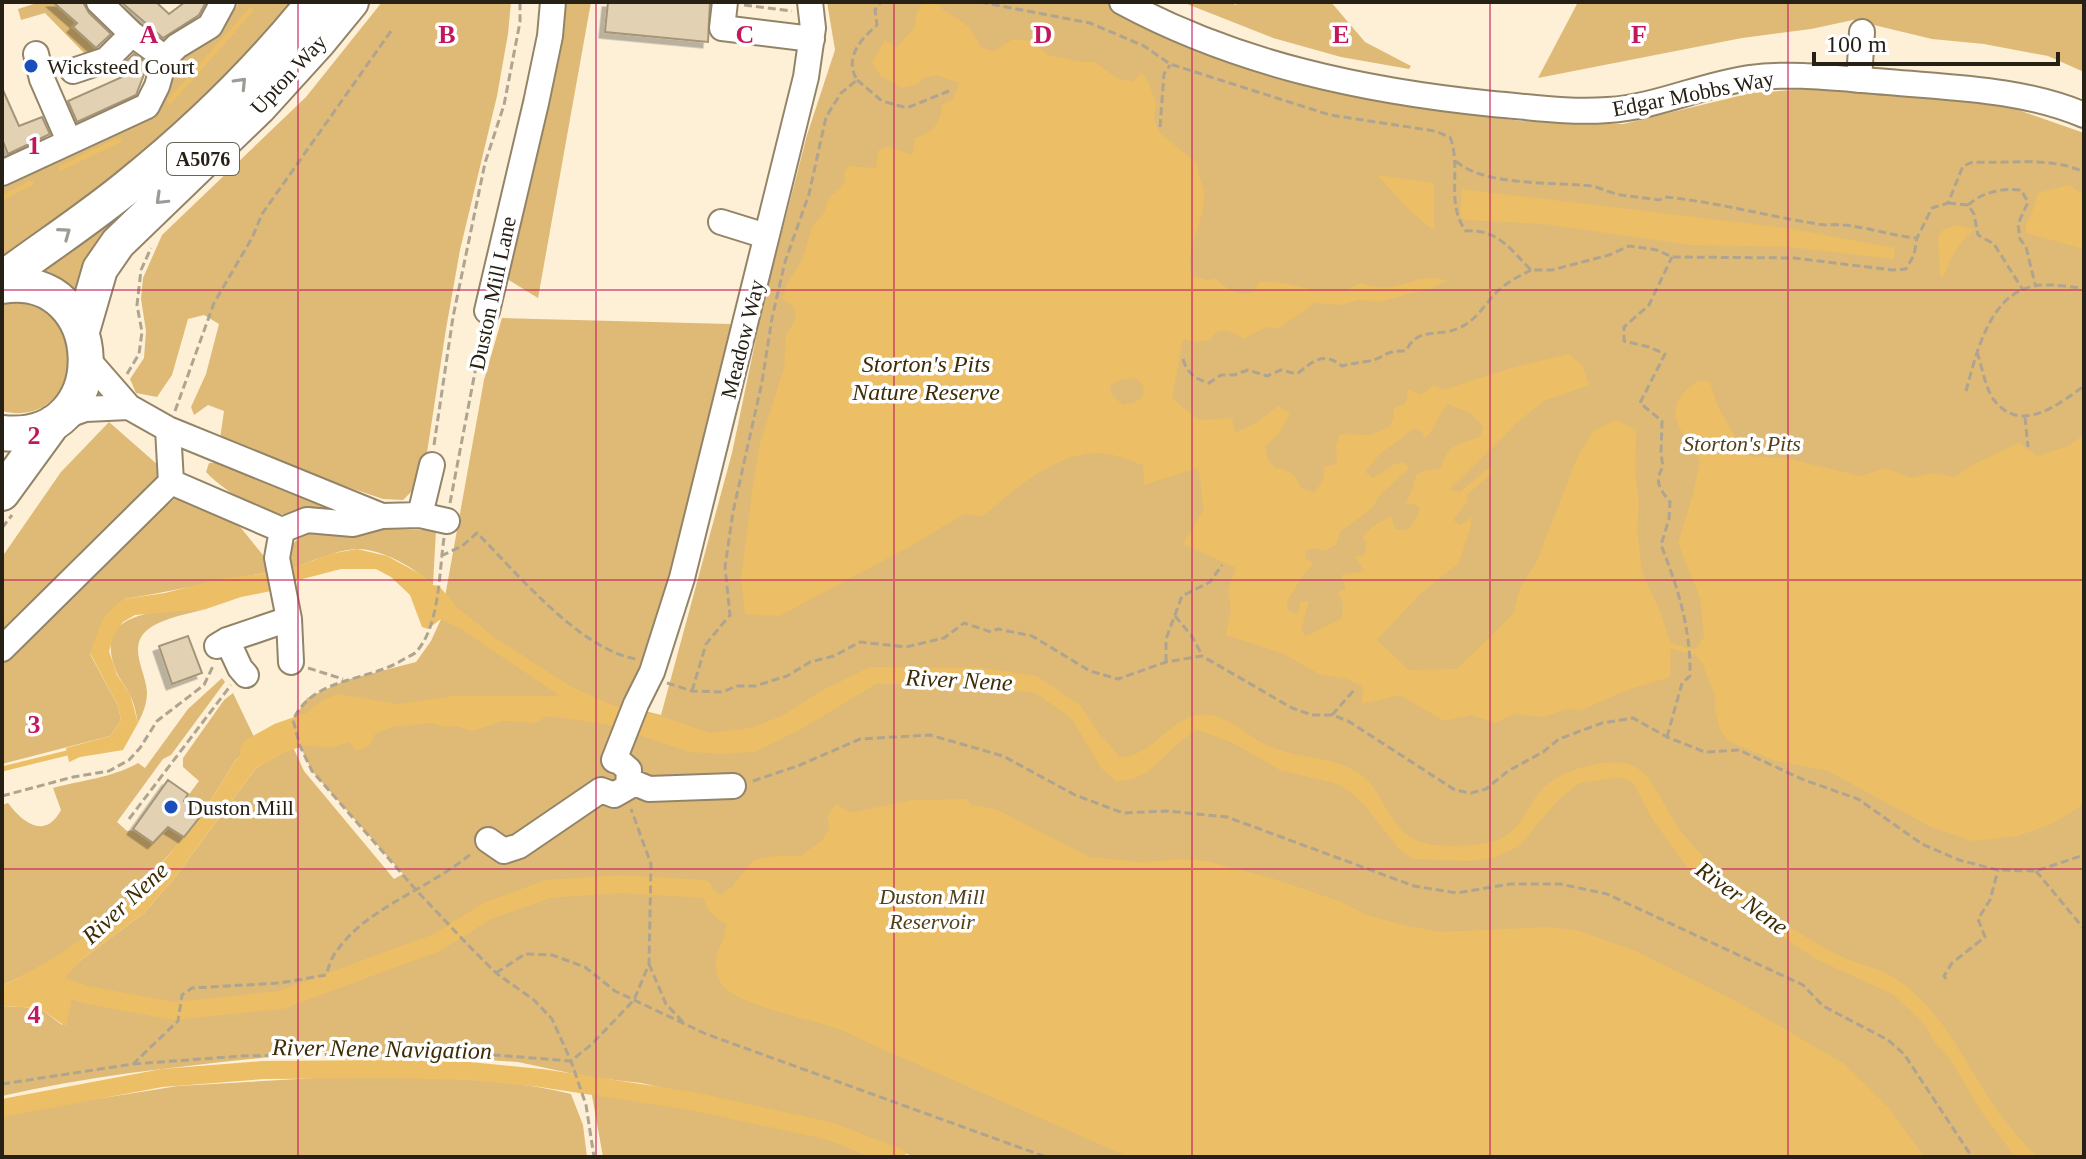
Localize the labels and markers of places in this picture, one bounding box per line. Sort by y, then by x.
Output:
place label: Wicksteed Court [47,54,195,79]
marker: Wicksteed Court [22,57,40,75]
place label: Duston Mill [187,795,294,820]
marker: Duston Mill [162,798,180,816]

